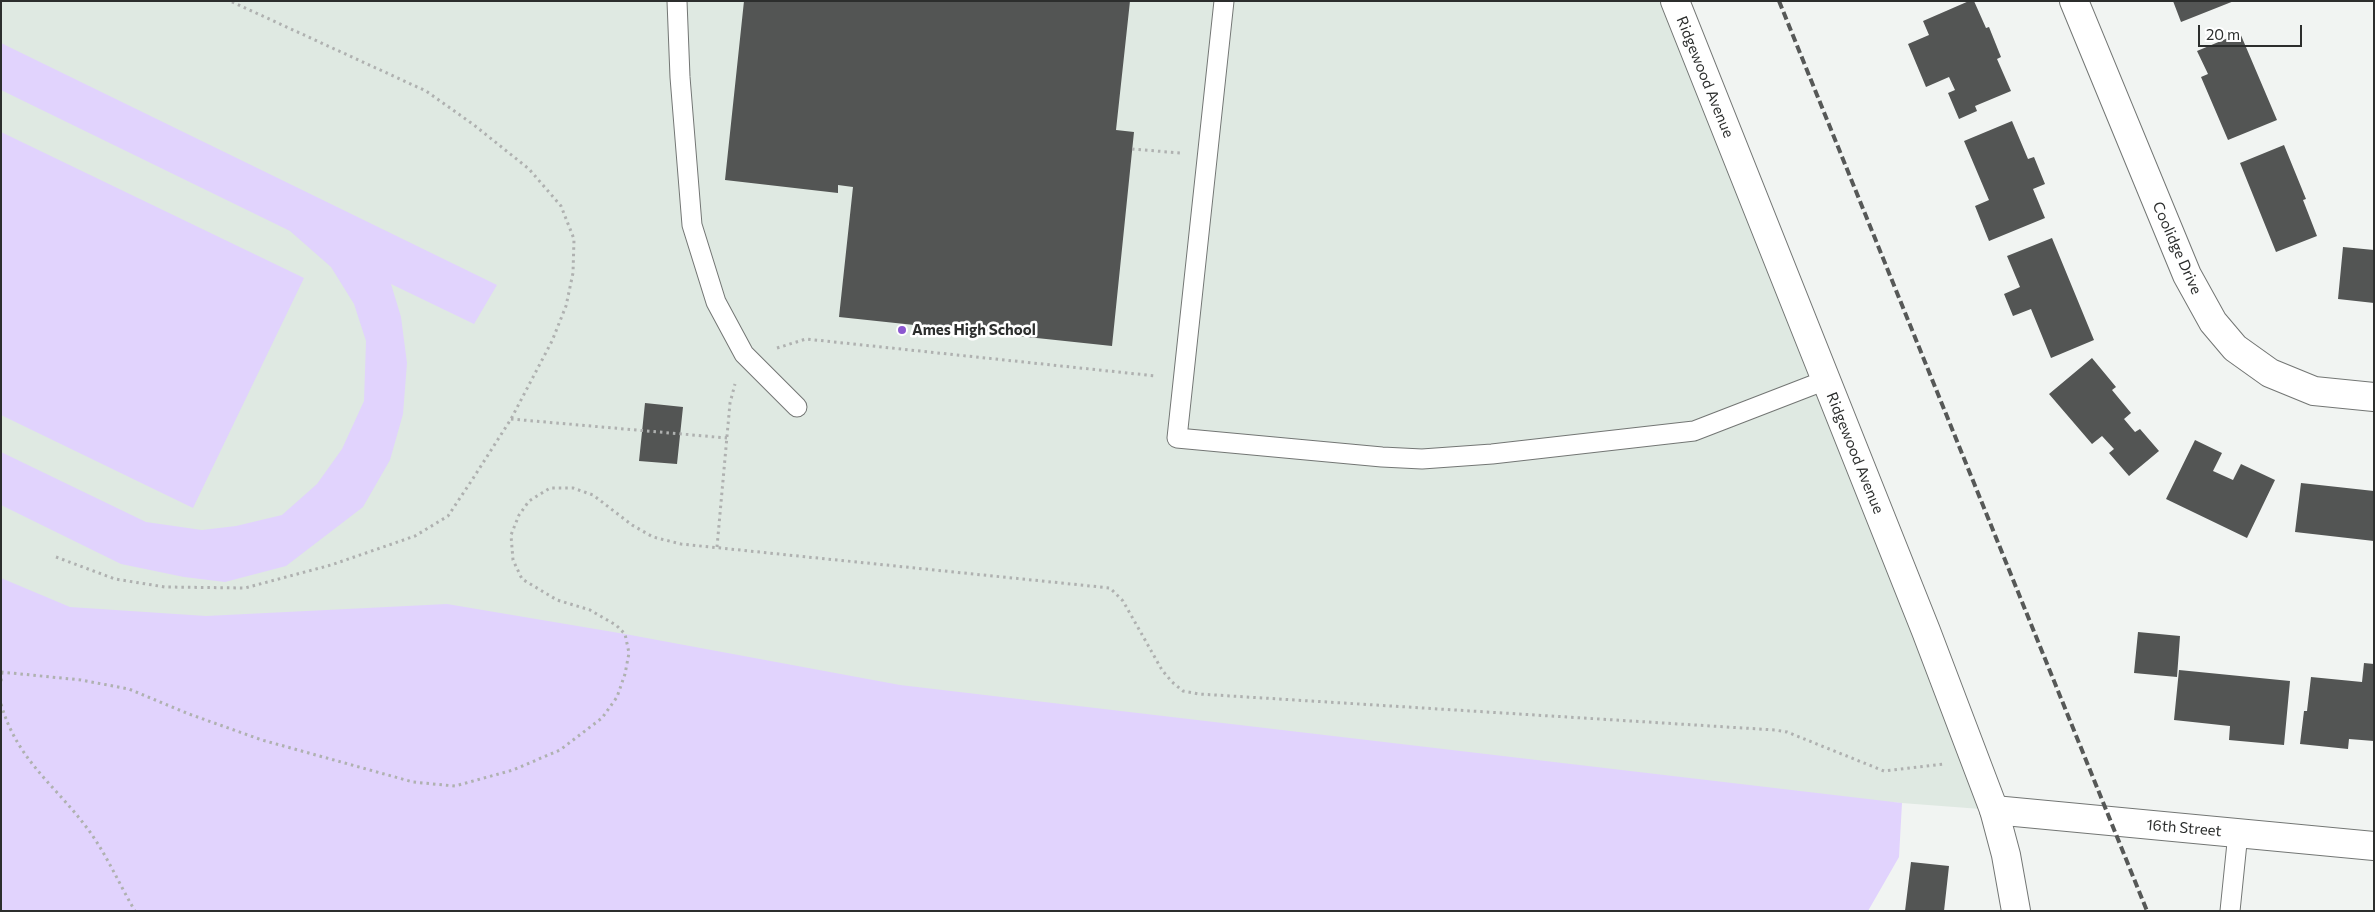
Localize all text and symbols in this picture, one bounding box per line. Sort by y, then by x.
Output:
street label: Ridgewood Avenue [1672,14,1738,140]
scale bar [2200,15,2304,47]
text: 20 m [2206,25,2240,43]
street label: Coolidge Drive [2149,199,2205,297]
place label: Ames High School [912,321,1036,339]
marker: Ames High School [896,324,908,336]
street label: Ridgewood Avenue [1822,390,1888,516]
street label: 16th Street [2146,816,2222,840]

